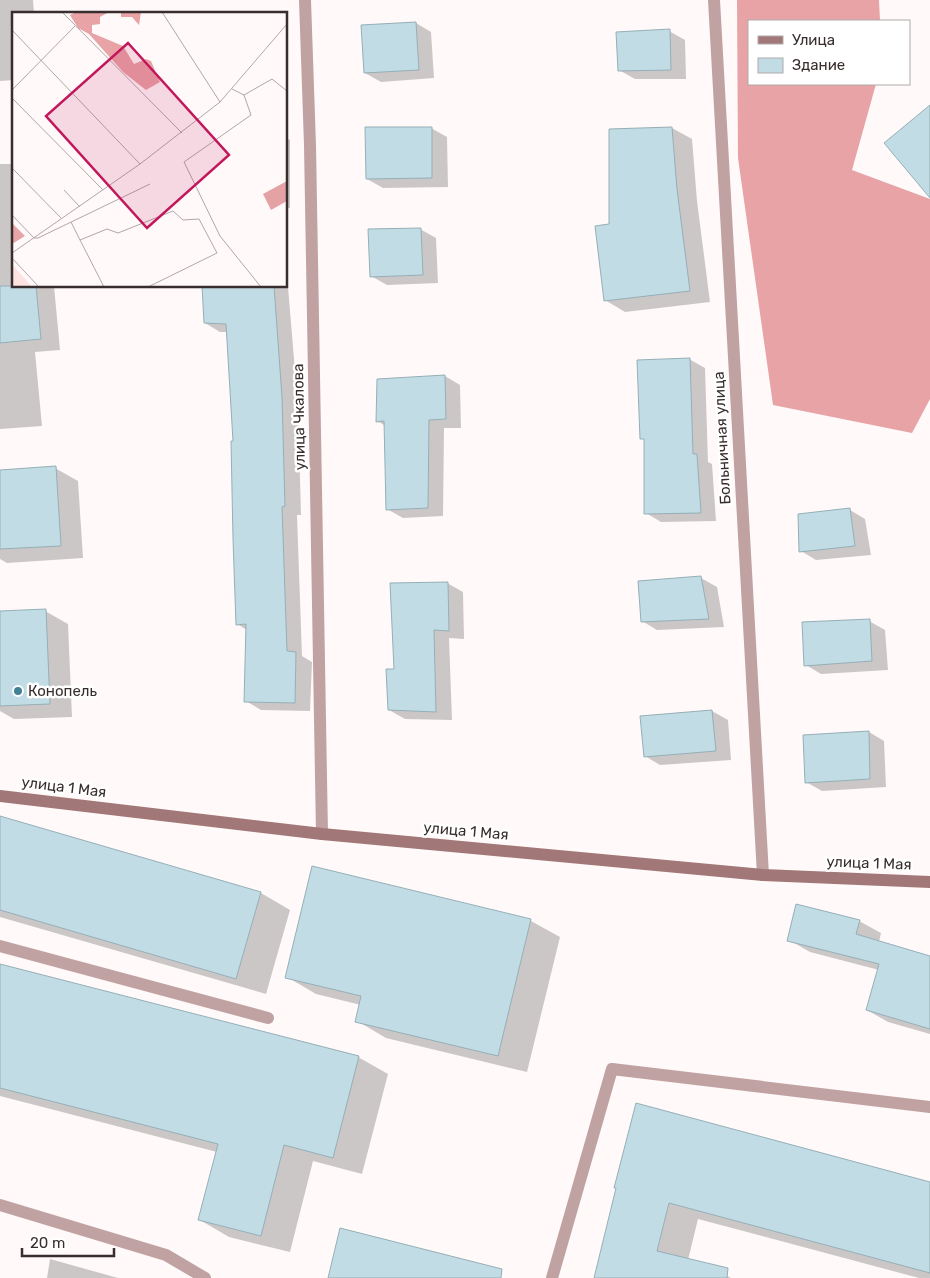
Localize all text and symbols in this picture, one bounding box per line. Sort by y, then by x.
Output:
inset map [12,12,288,288]
legend [748,20,910,85]
text: Улица [792,31,835,49]
text: Здание [792,56,845,74]
street label: улица Чкалова [289,363,309,471]
street label: Больничная улица [710,371,734,505]
place label: Конопель [28,682,97,700]
marker: Конопель [12,685,24,697]
street label: улица 1 Мая [21,773,107,801]
street label: улица 1 Мая [423,818,509,844]
street label: улица 1 Мая [826,853,912,873]
scale bar [22,1226,115,1258]
text: 20 m [30,1234,65,1252]

